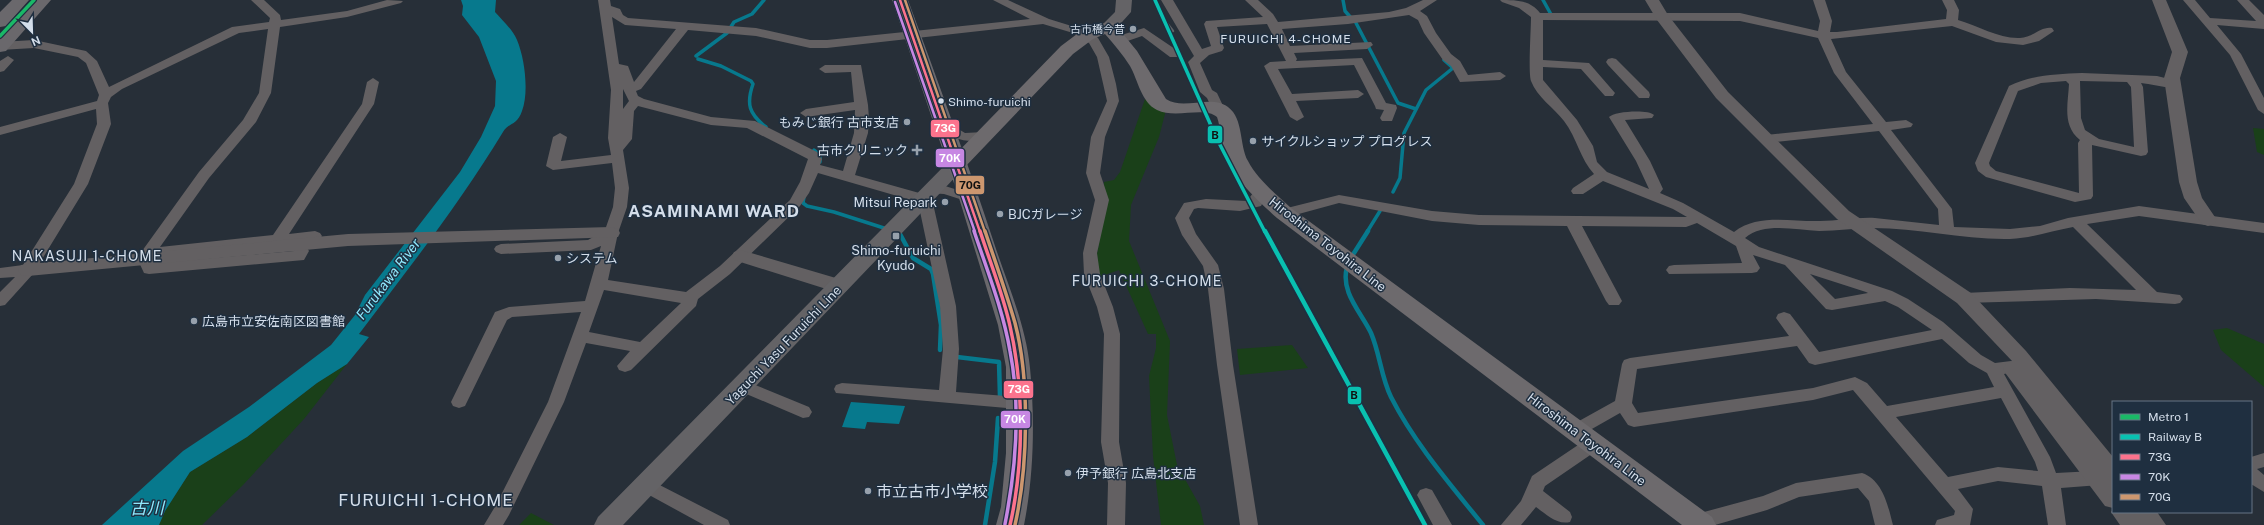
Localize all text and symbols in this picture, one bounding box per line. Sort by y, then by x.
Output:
north arrow [12,12,52,52]
place label: 古市橋今昔 [1070,23,1125,35]
marker: 古市橋今昔 [1128,24,1138,34]
district label: FURUICHI 4-CHOME [1220,32,1352,46]
text: N [30,34,42,48]
place label: Shimo-furuichi [948,95,1031,109]
marker: Shimo-furuichi [936,96,946,106]
place label: もみじ銀行 古市支店 [779,115,899,130]
marker: もみじ銀行 古市支店 [902,117,912,127]
line badge: 73G [930,119,960,138]
text: 73G [934,122,956,134]
line badge: B [1207,125,1223,144]
text: B [1211,129,1219,141]
place label: サイクルショップ プログレス [1261,134,1433,149]
marker: サイクルショップ プログレス [1248,136,1258,146]
place label: 古市クリニック [817,143,908,158]
marker: 古市クリニック [911,144,923,156]
line badge: 70K [935,148,965,168]
text: 70K [939,152,961,164]
line badge: 70G [955,175,985,195]
text: 70G [959,179,981,191]
street label: Hiroshima Toyohira Line [1266,194,1389,295]
place label: Mitsui Repark [853,195,937,210]
marker: Mitsui Repark [940,197,950,207]
district label: ASAMINAMI WARD [628,201,800,221]
place label: BJCガレージ [1008,207,1082,222]
marker: BJCガレージ [995,209,1005,219]
marker: Shimo-furuichi Kyudo [891,231,901,241]
water label: Furukawa River [352,235,424,322]
place label: Shimo-furuichi Kyudo [851,243,941,273]
district label: NAKASUJI 1-CHOME [12,248,162,264]
place label: システム [566,251,618,266]
marker: システム [553,253,563,263]
district label: FURUICHI 3-CHOME [1072,273,1222,289]
street label: Yaguchi Yasu Furuichi Line [723,283,844,408]
place label: 広島市立安佐南区図書館 [202,314,345,329]
marker: 広島市立安佐南区図書館 [189,316,199,326]
line badge: 73G [1003,380,1034,399]
text: 73G [1008,383,1030,395]
line badge: B [1347,386,1362,405]
text: B [1350,389,1358,401]
street label: Hiroshima Toyohira Line [1525,390,1649,489]
legend [2112,401,2252,513]
line badge: 70K [1000,410,1031,429]
text: Metro 1 [2148,410,2189,424]
text: 70K [1004,413,1026,425]
text: Railway B [2148,430,2202,444]
text: 73G [2148,450,2171,464]
place label: 伊予銀行 広島北支店 [1076,466,1196,481]
marker: 伊予銀行 広島北支店 [1063,468,1073,478]
text: 70K [2148,470,2171,484]
place label: 市立古市小学校 [876,482,988,501]
marker: 市立古市小学校 [863,486,873,496]
district label: FURUICHI 1-CHOME [338,490,514,510]
text: 70G [2148,490,2171,504]
water label: 古川 [130,498,166,518]

